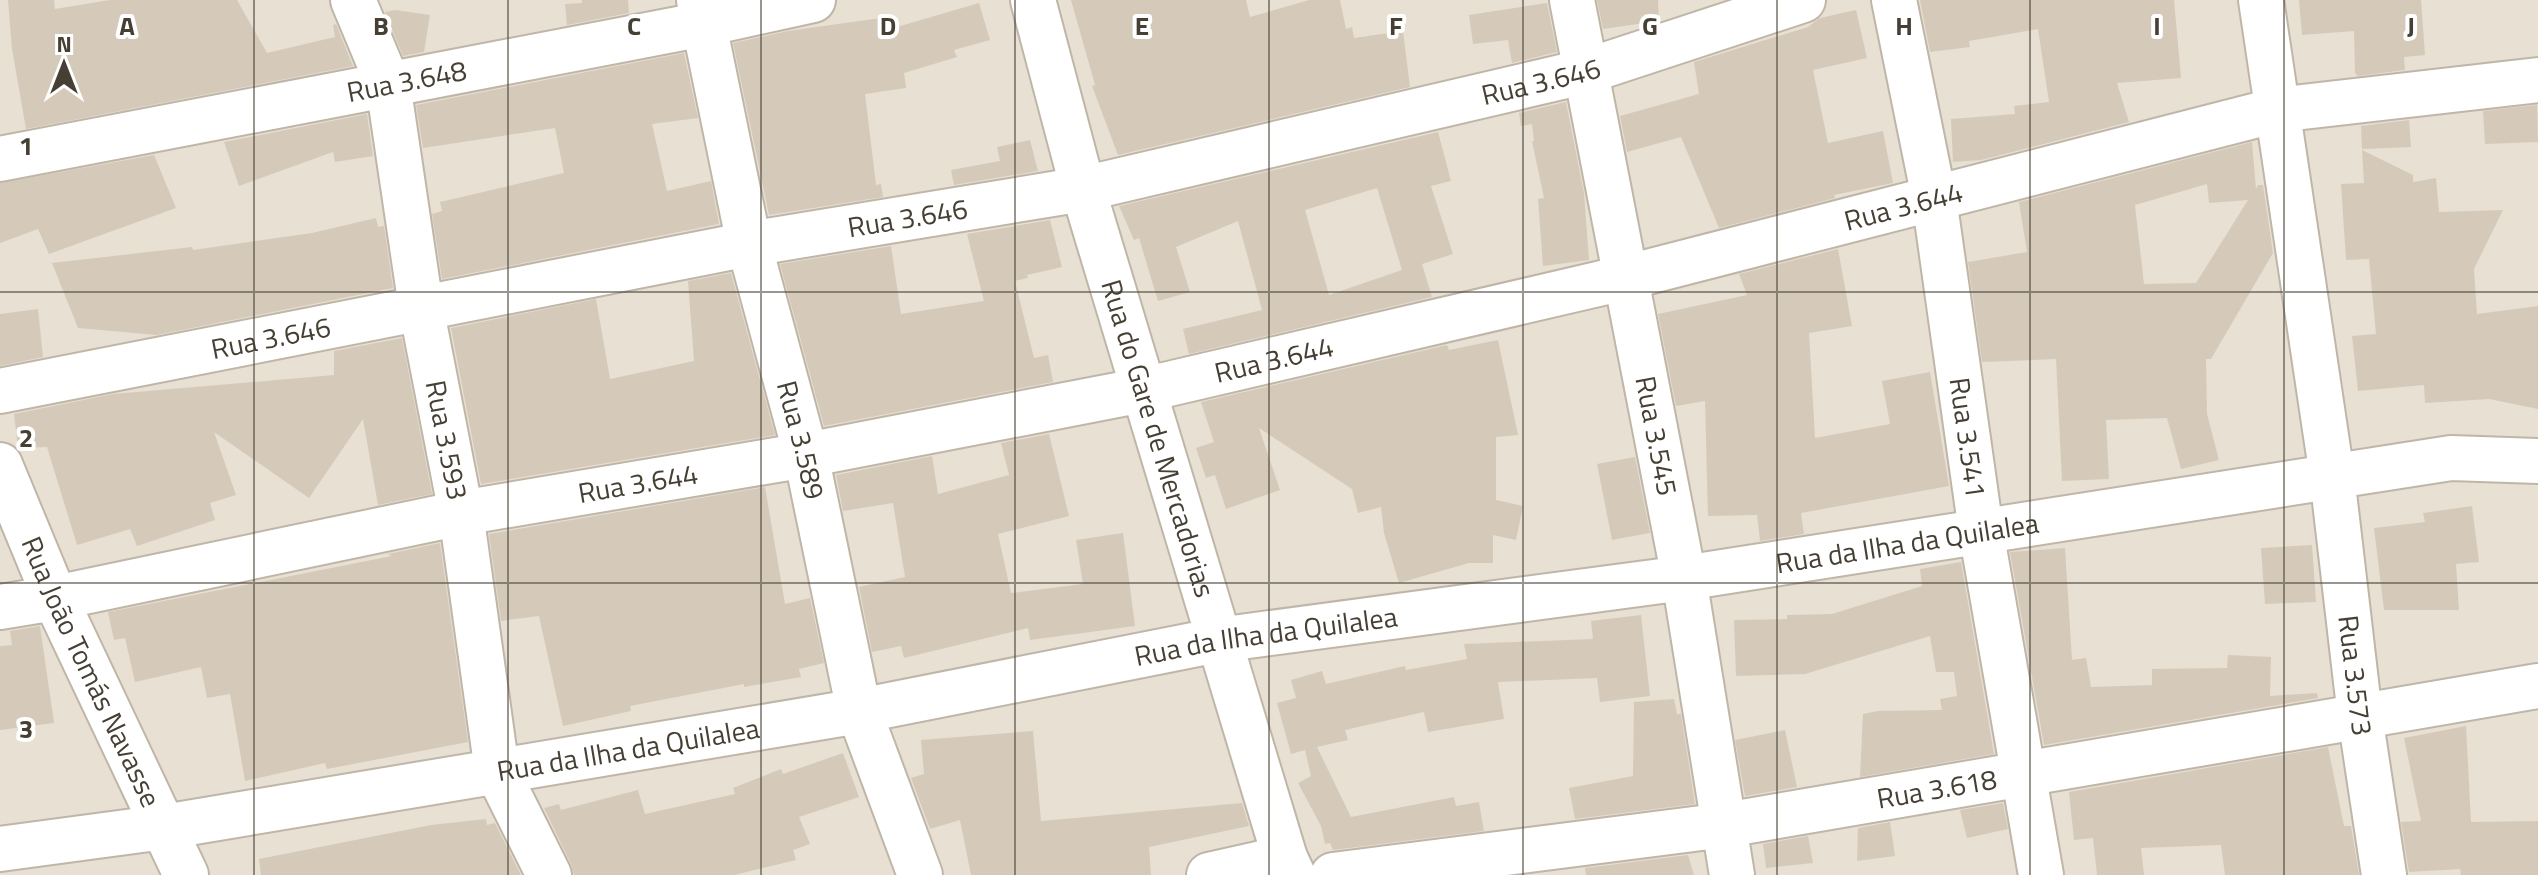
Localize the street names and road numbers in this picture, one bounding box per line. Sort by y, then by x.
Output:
street label: Rua 3.646 [1477,46,1606,116]
street label: Rua 3.648 [343,48,470,113]
street label: Rua 3.644 [1839,170,1967,242]
street label: Rua 3.646 [844,186,971,248]
street label: Rua do Gare de Mercadorias [1091,274,1227,602]
street label: Rua 3.646 [207,305,334,370]
street label: Rua 3.644 [1210,324,1338,394]
street label: Rua 3.545 [1624,372,1690,499]
street label: Rua 3.541 [1939,375,1998,500]
street label: Rua 3.593 [415,376,480,504]
street label: Rua 3.589 [766,376,837,503]
street label: Rua 3.644 [575,452,701,514]
street label: Rua da Ilha da Quilalea [1773,501,2042,584]
street label: Rua João Tomás Navasse [11,530,173,814]
street label: Rua da Ilha da Quilalea [1131,594,1400,677]
street label: Rua 3.573 [2327,613,2385,739]
street label: Rua da Ilha da Quilalea [494,706,763,792]
street label: Rua 3.618 [1873,757,2000,820]

